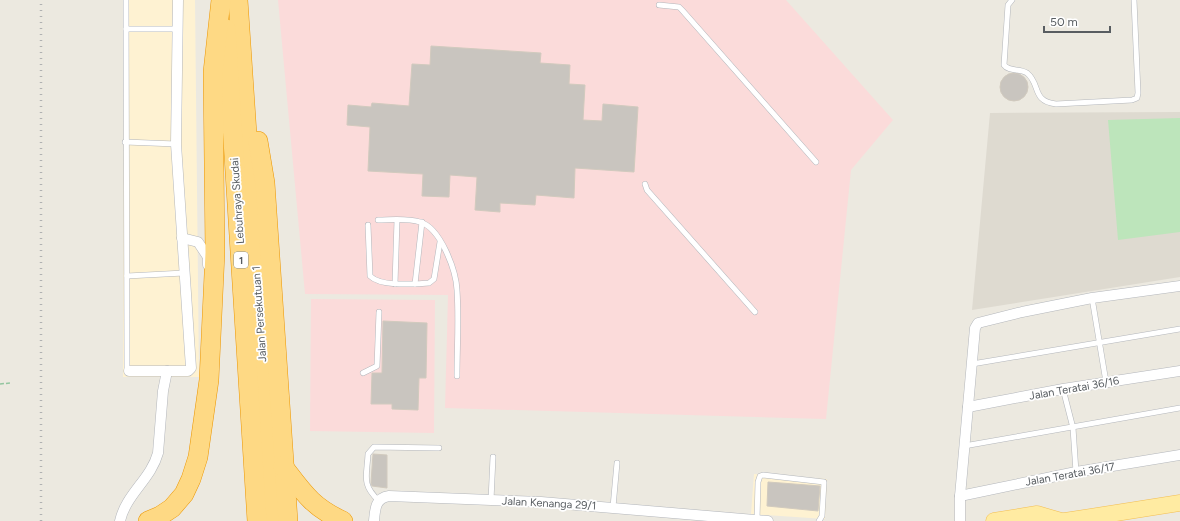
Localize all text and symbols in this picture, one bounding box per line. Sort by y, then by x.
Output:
scale bar [1044,8,1110,34]
text: 50 m [1050,15,1078,29]
street label: Lebuhraya Skudai [228,157,247,245]
road number: 1 [234,252,248,268]
street label: Jalan Persekutuan 1 [250,266,269,362]
street label: Jalan Teratai 36/16 [1028,374,1120,403]
street label: Jalan Teratai 36/17 [1024,460,1116,489]
street label: Jalan Kenanga 29/1 [501,495,597,512]

